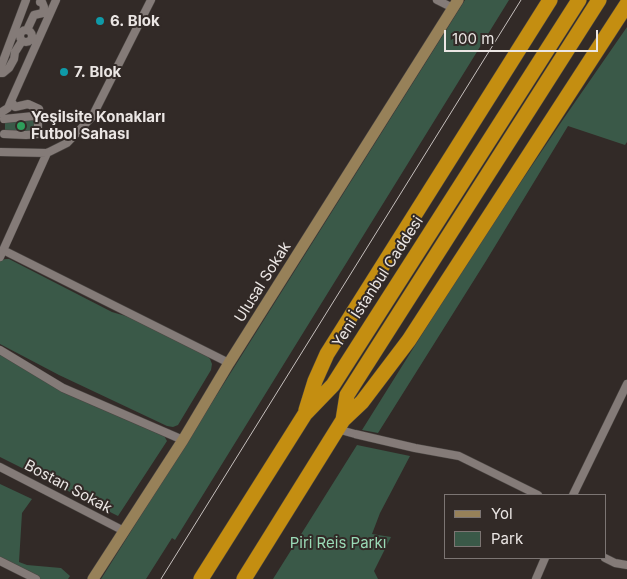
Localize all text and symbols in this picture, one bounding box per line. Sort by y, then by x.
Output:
place label: 6. Blok [110,12,160,30]
marker: 6. Blok [94,15,106,27]
scale bar [447,20,601,52]
text: 100 m [452,29,494,48]
place label: 7. Blok [74,63,121,81]
marker: 7. Blok [58,66,70,78]
place label: Yeşilsite Konakları Futbol Sahası [31,108,165,143]
marker: Yeşilsite Konakları Futbol Sahası [15,120,27,132]
street label: Yeni İstanbul Caddesi [329,213,427,351]
street label: Ulusal Sokak [231,238,295,326]
street label: Bostan Sokak [21,456,115,518]
legend [444,494,607,559]
text: Yol [491,504,513,523]
text: Park [491,529,523,548]
park label: Piri Reis Parkı [290,534,386,552]

